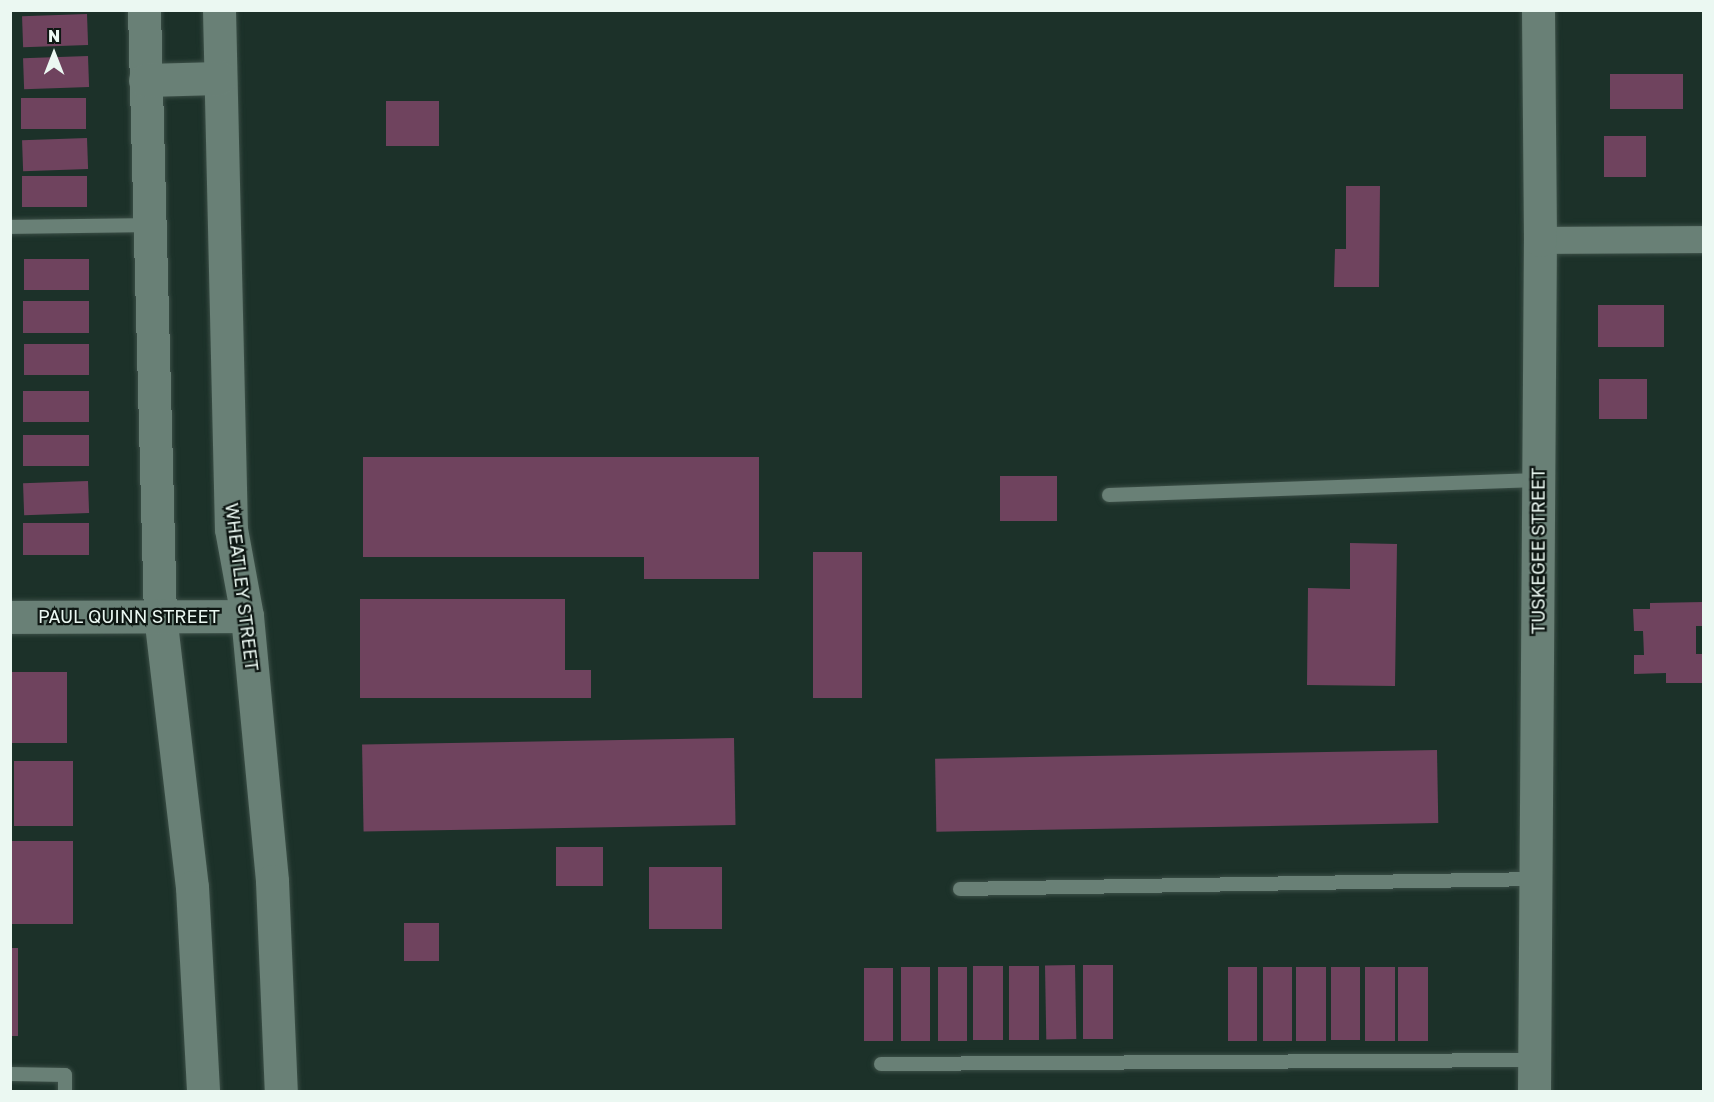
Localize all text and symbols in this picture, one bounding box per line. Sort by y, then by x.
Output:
north arrow [24,24,84,84]
text: N [48,26,60,46]
street label: TUSKEGEE STREET [1527,468,1549,634]
street label: WHEATLEY STREET [221,502,263,672]
street label: PAUL QUINN STREET [38,605,220,627]

